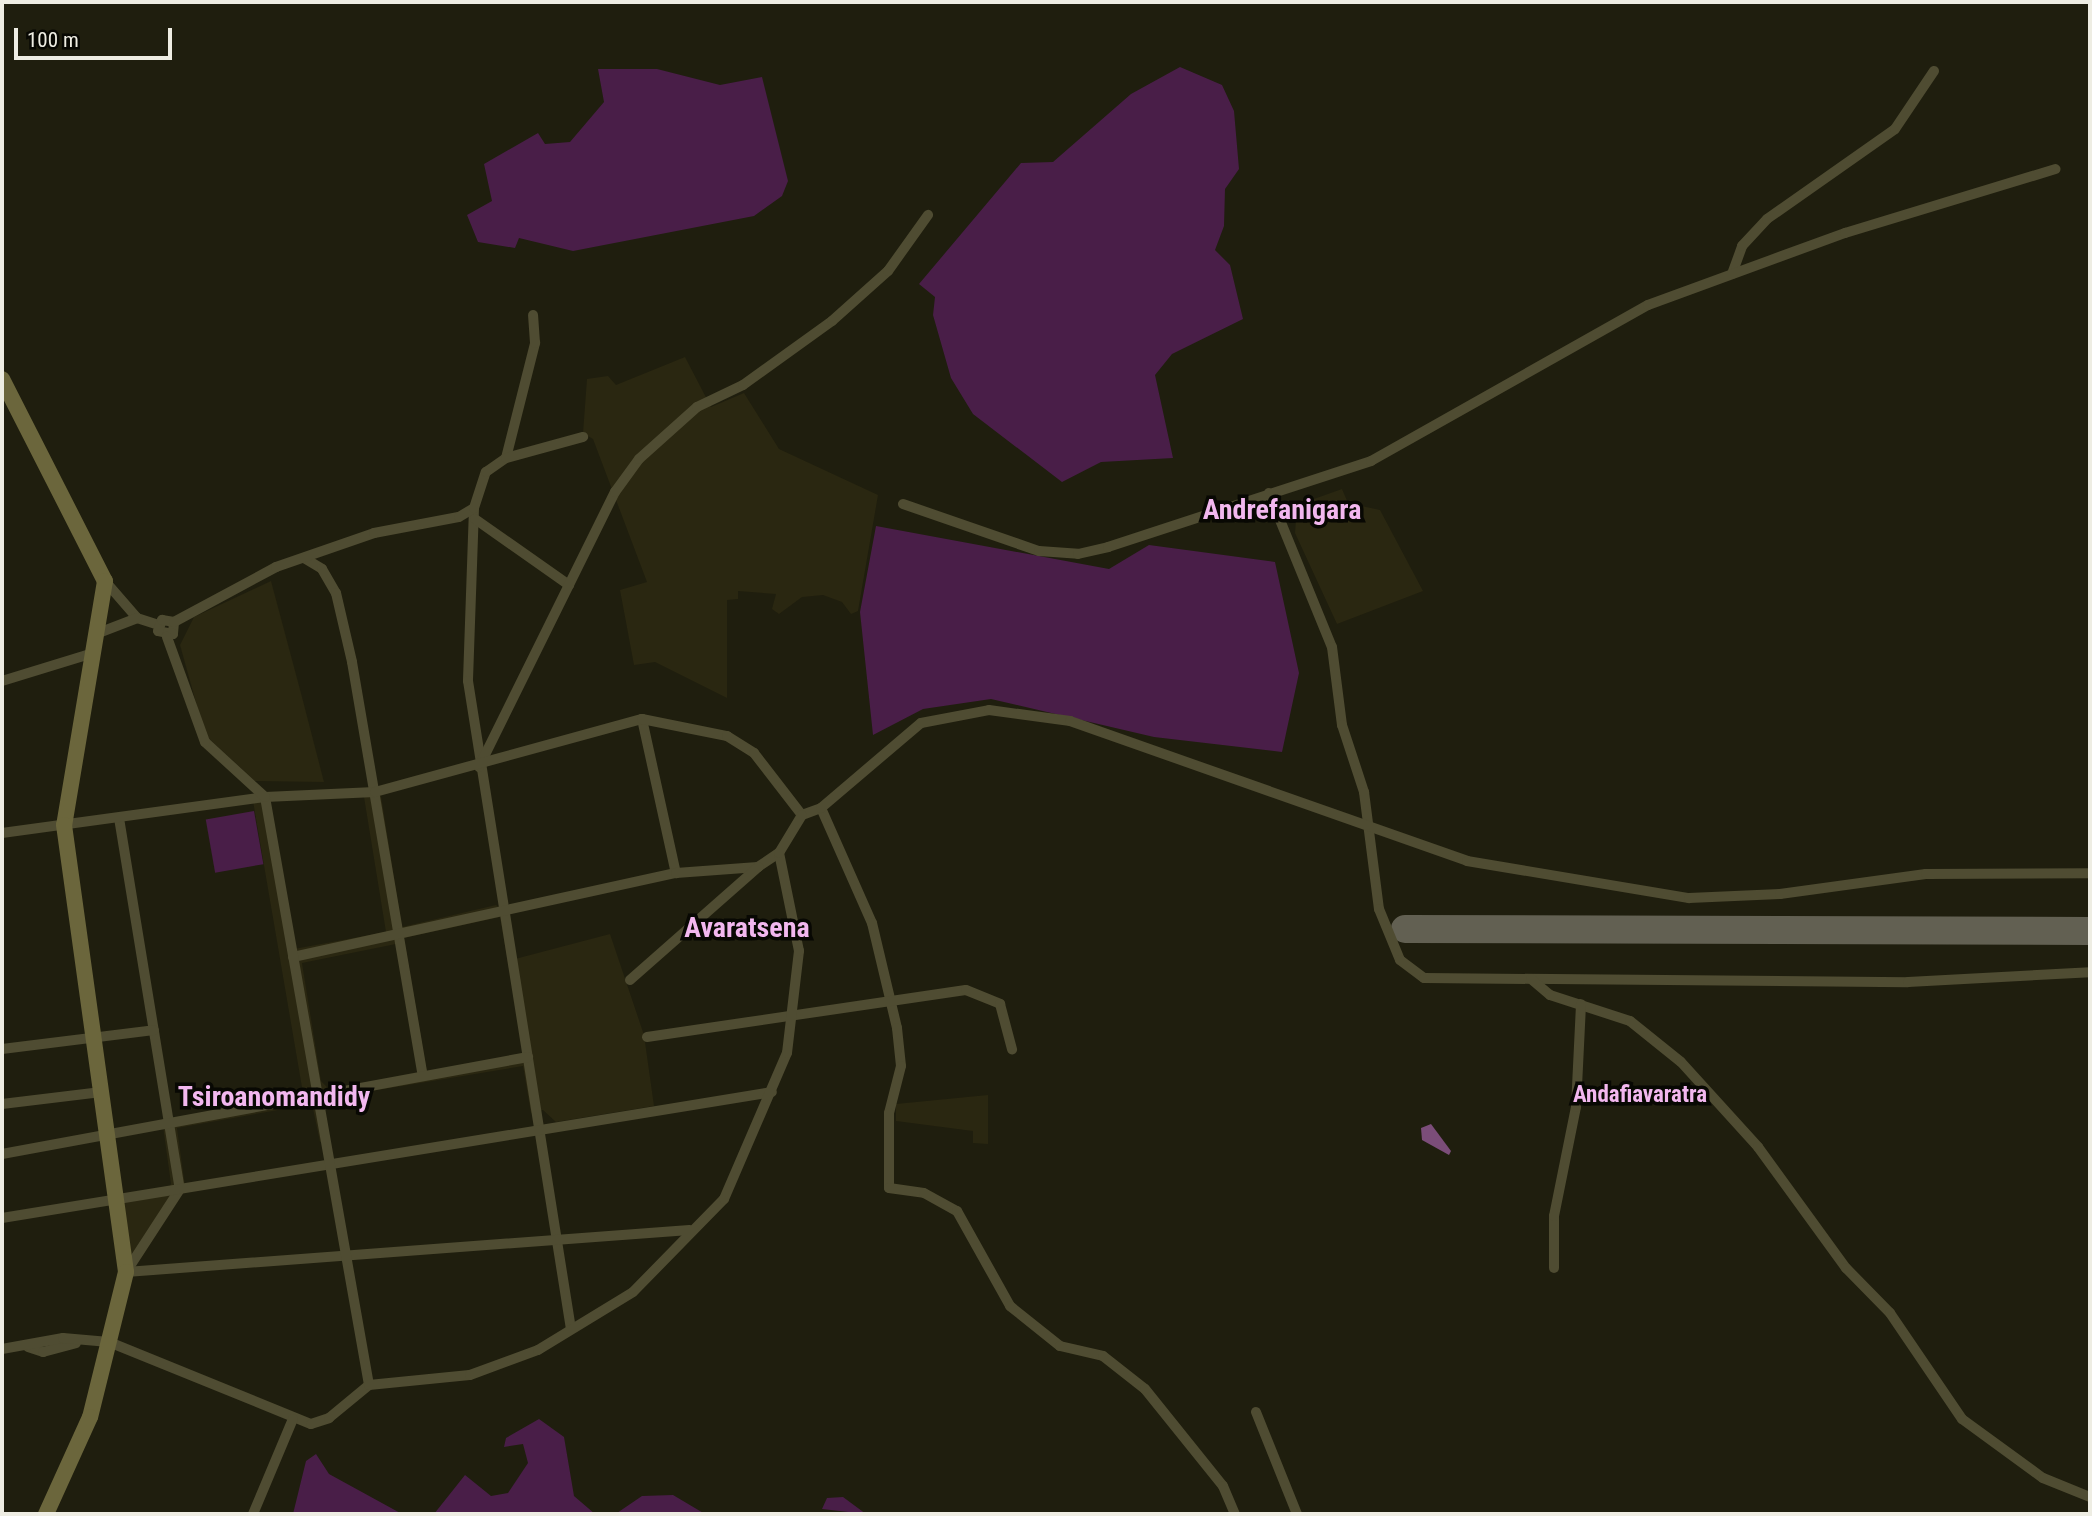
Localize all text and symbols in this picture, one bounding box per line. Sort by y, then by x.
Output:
scale bar [18,14,175,58]
text: 100 m [27,28,79,52]
district label: Andrefanigara [1203,493,1361,527]
district label: Avaratsena [684,911,810,945]
district label: Tsiroanomandidy [178,1080,370,1114]
district label: Andafiavaratra [1573,1081,1707,1109]

